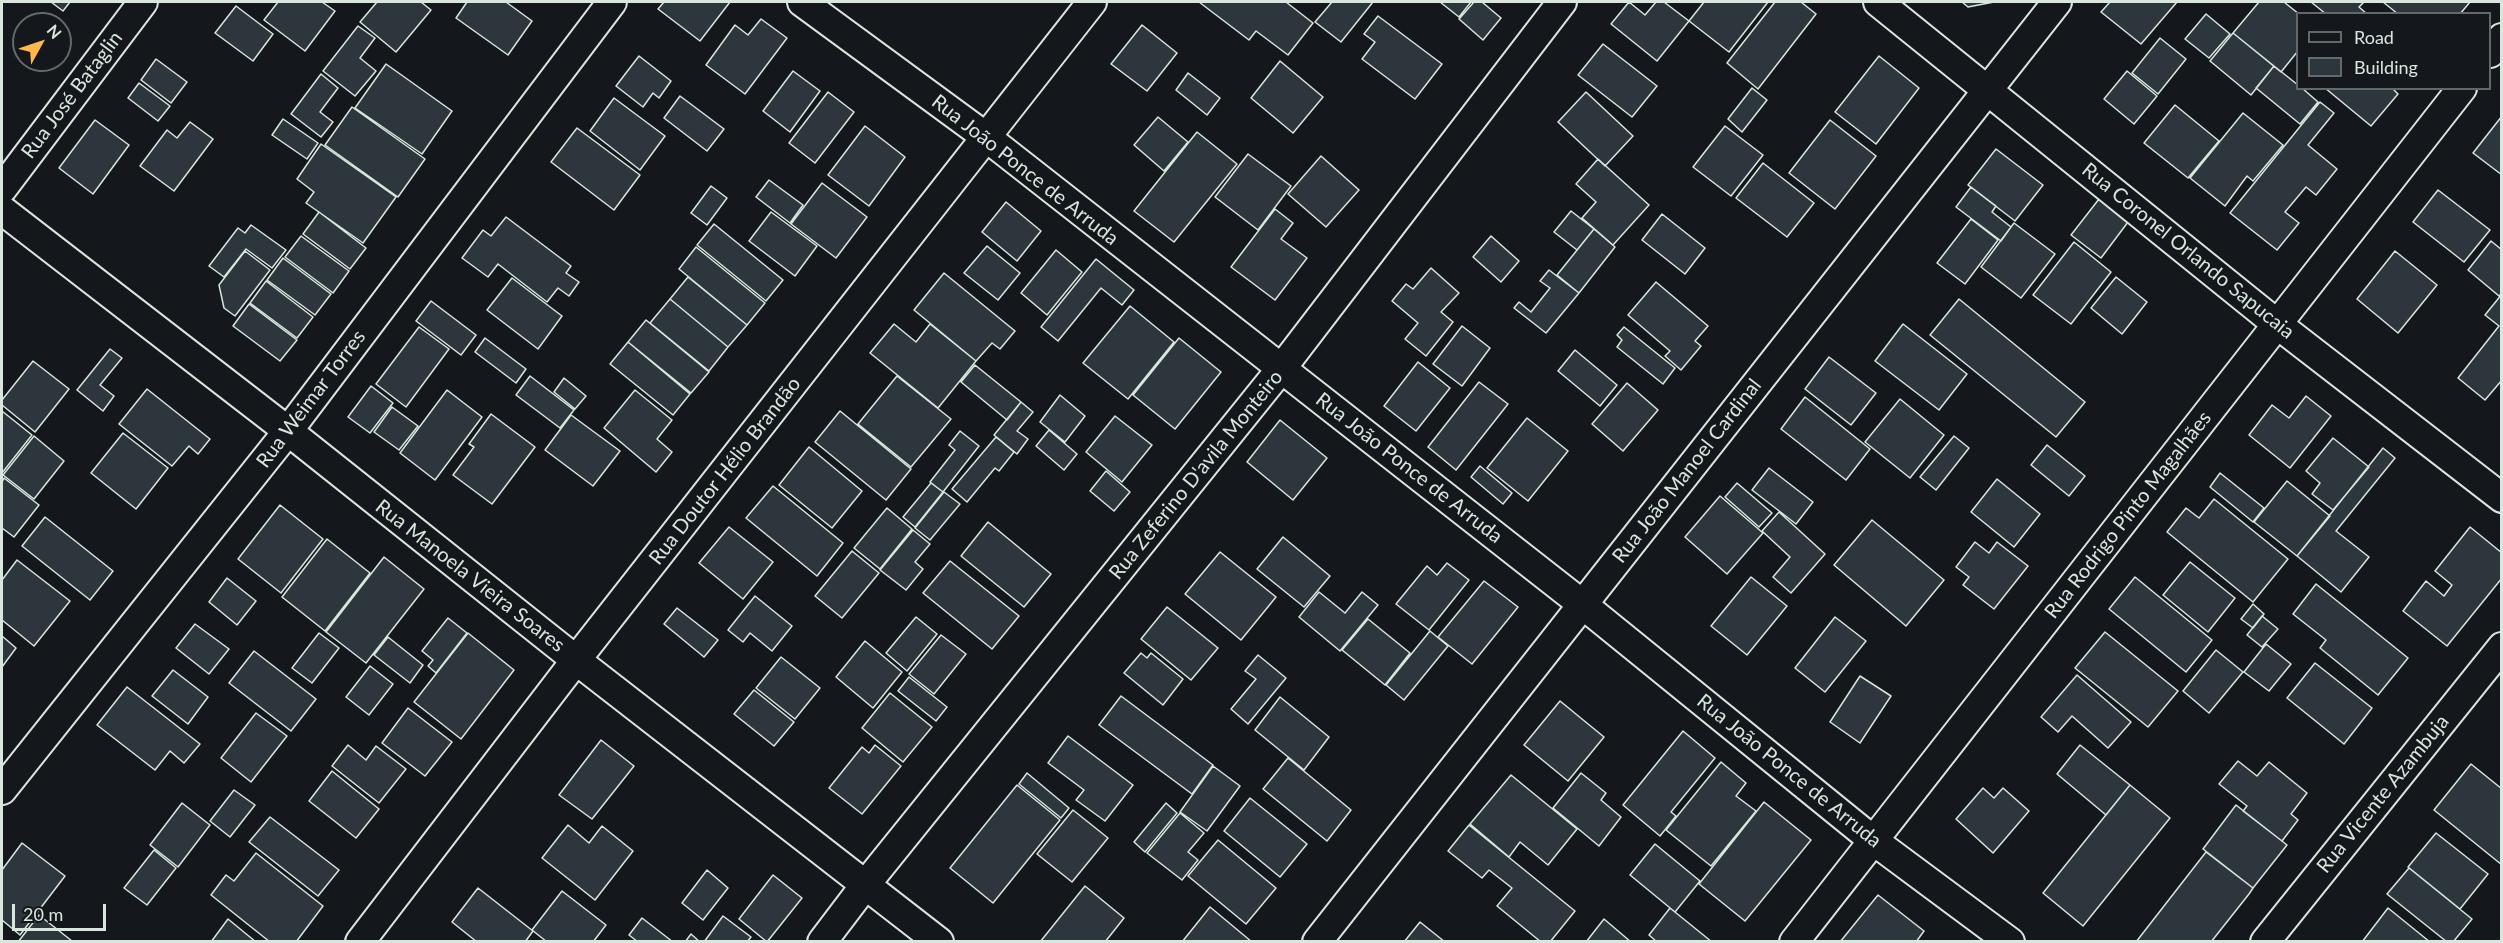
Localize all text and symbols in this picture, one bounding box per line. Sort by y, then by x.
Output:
north arrow [12,12,72,72]
legend [2296,12,2491,90]
text: N [43,21,66,42]
text: Road [2354,26,2394,48]
street label: Rua José Bataglin [16,27,128,163]
text: Building [2354,56,2418,78]
street label: Rua João Ponce de Arruda [927,90,1123,250]
street label: Rua Coronel Orlando Sapucaia [2077,158,2299,344]
street label: Rua Weimar Torres [251,325,371,473]
street label: Rua Zeferino D'avila Monteiro [1104,366,1288,584]
street label: Rua Doutor Hélio Brandão [644,372,806,570]
street label: Rua João Manoel Cardinal [1608,374,1766,568]
street label: Rua João Ponce de Arruda [1311,388,1507,548]
street label: Rua Rodrigo Pinto Magalhães [2040,407,2216,623]
street label: Rua Manoela Vieira Soares [371,495,569,657]
street label: Rua João Ponce de Arruda [1692,689,1886,853]
street label: Rua Vicente Azambuja [2312,710,2454,878]
scale bar [15,892,110,930]
text: 20 m [23,903,63,925]

